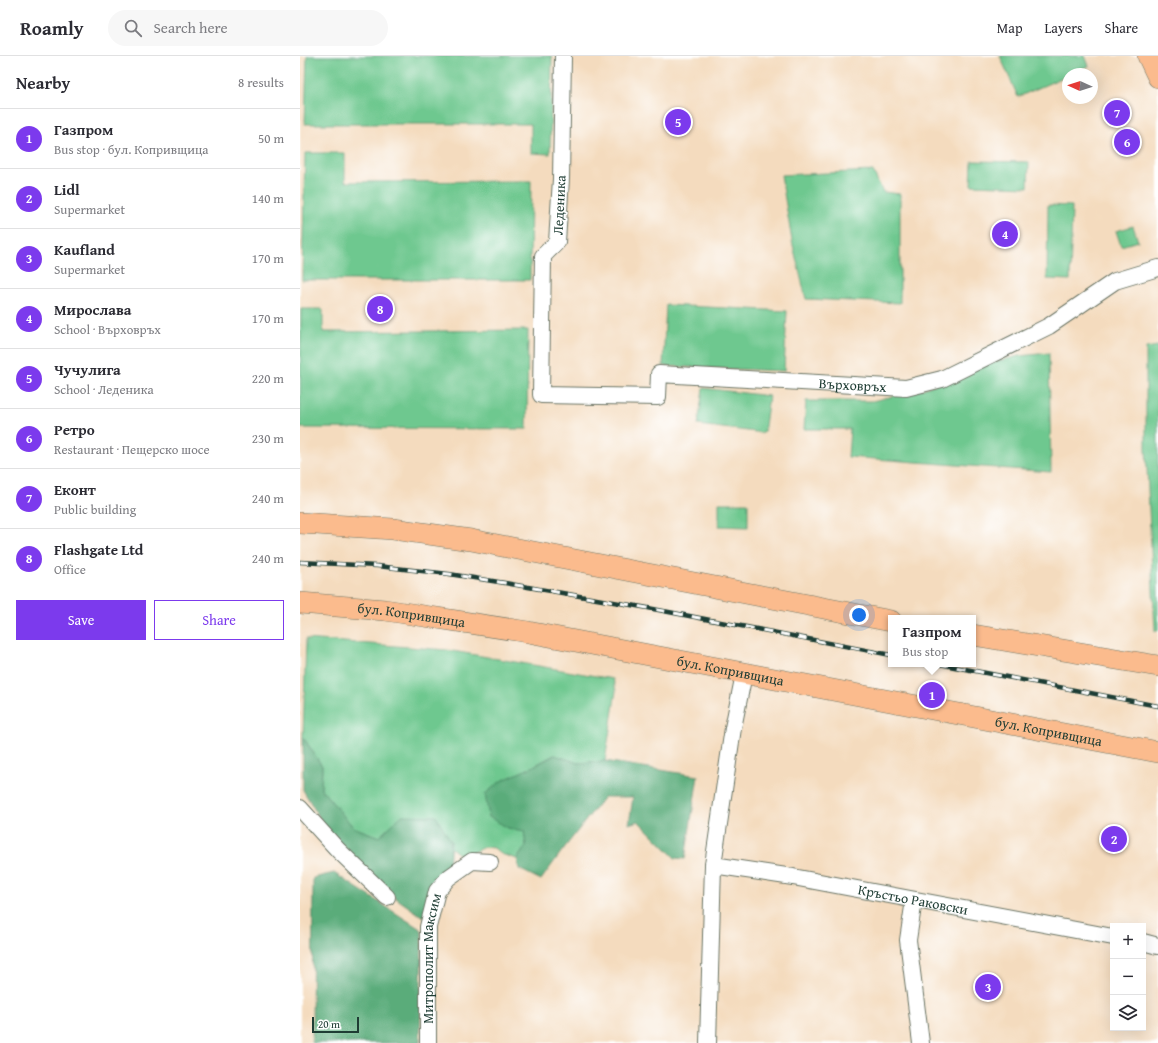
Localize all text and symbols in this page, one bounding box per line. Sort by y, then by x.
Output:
search box [108,10,388,46]
text: Roamly [20,14,84,42]
icon: search [122,17,144,39]
text: Search here [154,17,228,38]
text: Map [997,18,1023,38]
text: Layers [1045,18,1083,38]
text: Share [1105,18,1138,38]
north arrow [1062,68,1098,104]
text: Nearby [16,70,70,95]
text: 8 results [238,73,284,92]
pin: 7 [1104,98,1130,128]
pin: 5 [665,107,691,137]
text: Газпром [54,119,113,140]
pin: 6 [1114,127,1140,157]
text: 1 [26,129,32,148]
text: 50 m [258,129,284,148]
text: Bus stop · бул. Копривщица [54,140,209,159]
street label: Леденика [547,174,571,236]
text: Lidl [54,179,80,200]
text: 2 [26,189,32,208]
text: 140 m [252,189,284,208]
text: Supermarket [54,200,125,219]
pin: 4 [992,219,1018,249]
text: Kaufland [54,239,115,260]
text: 3 [26,249,32,268]
text: 170 m [252,249,284,268]
text: Supermarket [54,260,125,279]
pin: 8 [367,294,393,324]
text: Мирослава [54,299,132,320]
text: 4 [26,309,32,328]
text: 170 m [252,309,284,328]
text: School · Върховръх [54,320,161,339]
text: Чучулига [54,359,121,380]
text: 5 [26,369,32,388]
text: 220 m [252,369,284,388]
street label: Върховръх [818,373,888,397]
text: School · Леденика [54,380,154,399]
text: Ретро [54,419,95,440]
text: 6 [26,429,32,448]
text: 230 m [252,429,284,448]
text: Restaurant · Пещерско шосе [54,440,210,459]
text: Еконт [54,479,96,500]
text: 7 [26,489,32,508]
text: 240 m [252,489,284,508]
text: Public building [54,500,136,519]
text: Flashgate Ltd [54,539,143,560]
text: 8 [26,549,32,568]
text: 240 m [252,549,284,568]
text: Office [54,560,86,579]
street label: бул. Копривщица [357,598,467,632]
button: Save [16,600,146,640]
button: Share [154,600,284,640]
your location [849,605,869,625]
popup [888,615,976,667]
text: Газпром [902,621,962,642]
text: Bus stop [902,642,948,661]
street label: бул. Копривщица [675,651,786,691]
pin: 1 [919,680,945,710]
street label: бул. Копривщица [993,711,1104,751]
pin: 2 [1101,824,1127,854]
street label: Кръстьо Раковски [856,879,970,920]
street label: Митрополит Максим [418,891,446,1024]
map controls [1110,923,1146,1031]
button: + [1110,923,1146,959]
button: − [1110,959,1146,995]
pin: 3 [975,972,1001,1002]
button: layers [1110,995,1146,1031]
scale bar [312,1015,359,1034]
text: 20 m [318,1016,340,1032]

